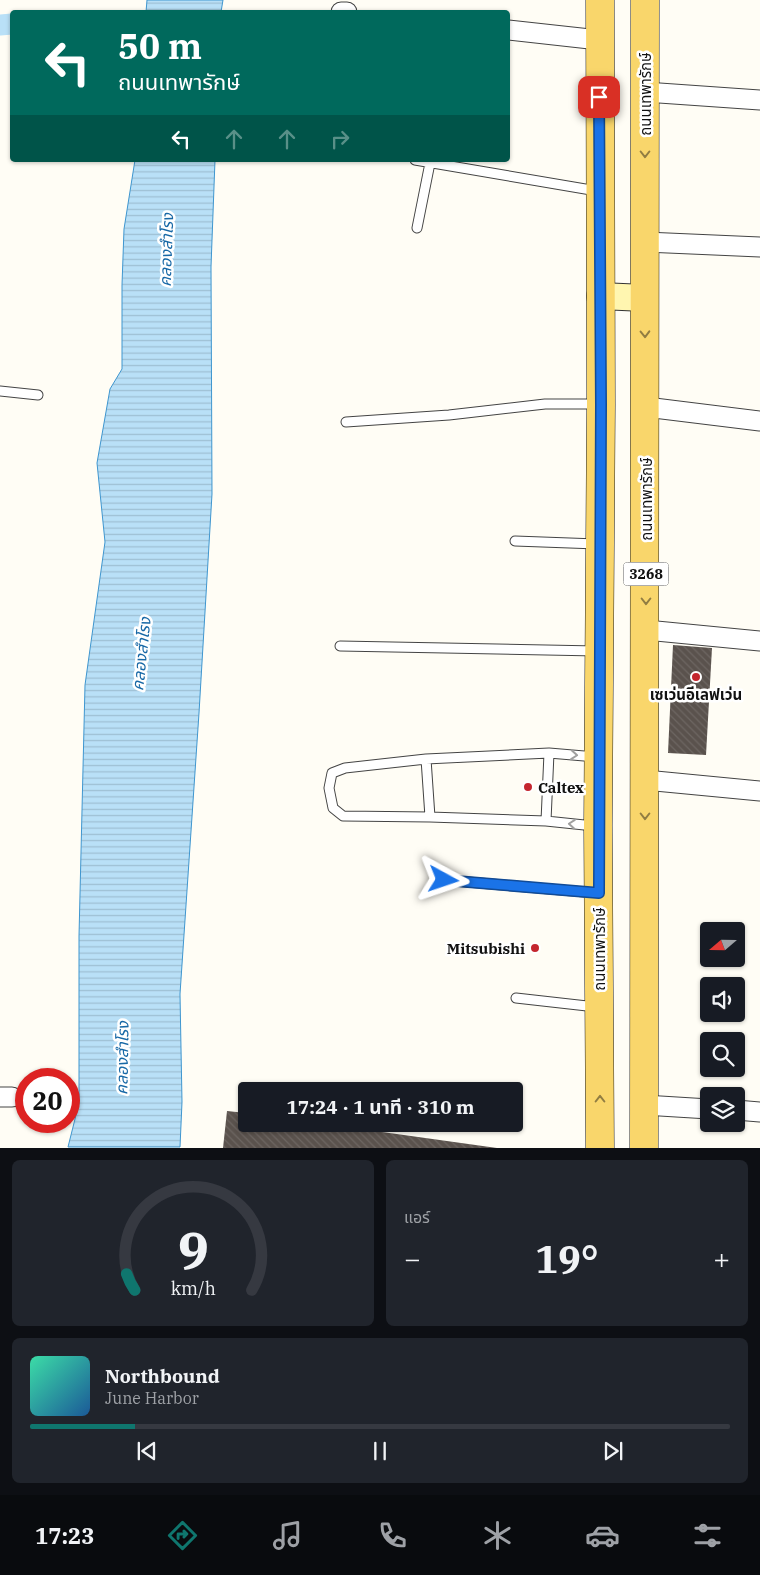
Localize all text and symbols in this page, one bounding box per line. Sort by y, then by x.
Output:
text: 50 m [118,23,202,69]
icon: left [35,30,100,95]
street label: ถนนเทพารักษ์ [636,52,655,136]
text: ถนนเทพารักษ์ [118,67,240,96]
pin [578,76,620,118]
icon: arrive [585,83,613,111]
icon: left [167,125,195,153]
icon: ahead [220,125,248,153]
icon: ahead [273,125,301,153]
icon: right [326,125,354,153]
one-way arrow [640,150,650,158]
water label: คลองสำโรง [155,211,177,287]
one-way arrow [640,330,650,338]
street label: ถนนเทพารักษ์ [637,457,656,541]
road number: 3268 [624,562,668,586]
one-way arrow [641,598,651,605]
water label: คลองสำโรง [127,615,155,692]
marker: เซเว่นอีเลฟเว่น [690,671,702,683]
place label: เซเว่นอีเลฟเว่น [650,685,742,704]
one-way arrow [570,750,578,761]
place label: Caltex [538,778,584,797]
marker: Caltex [522,781,534,793]
one-way arrow [640,812,650,820]
one-way arrow [568,818,576,829]
position arrow [417,853,469,905]
street label: ถนนเทพารักษ์ [590,907,609,991]
north arrow [700,922,745,968]
map controls [700,922,745,1132]
place label: Mitsubishi [447,939,525,958]
marker: Mitsubishi [529,942,541,954]
button: sound [700,977,745,1022]
water label: คลองสำโรง [111,1020,133,1095]
button: search [700,1032,745,1077]
speed limit sign: 20 [15,1068,80,1133]
button: layers [700,1087,745,1132]
text: 17:24 · 1 นาที · 310 m [286,1095,475,1119]
one-way arrow [595,1095,605,1102]
text: แอร์ [404,1207,430,1227]
text: 9 [177,1216,209,1283]
text: 19° [535,1234,599,1283]
text: − [404,1240,421,1277]
text: + [713,1240,730,1277]
text: km/h [170,1277,216,1300]
text: Northbound [105,1364,220,1388]
text: June Harbor [105,1388,199,1408]
icon: previous [133,1437,161,1465]
icon: pause [366,1437,394,1465]
icon: next [599,1437,627,1465]
icon: directions [165,1518,200,1553]
icon: music [270,1518,305,1553]
icon: phone [375,1518,410,1553]
icon: climate [480,1518,515,1553]
icon: car [585,1518,620,1553]
icon: filters [690,1518,725,1553]
text: 17:23 [35,1521,95,1550]

